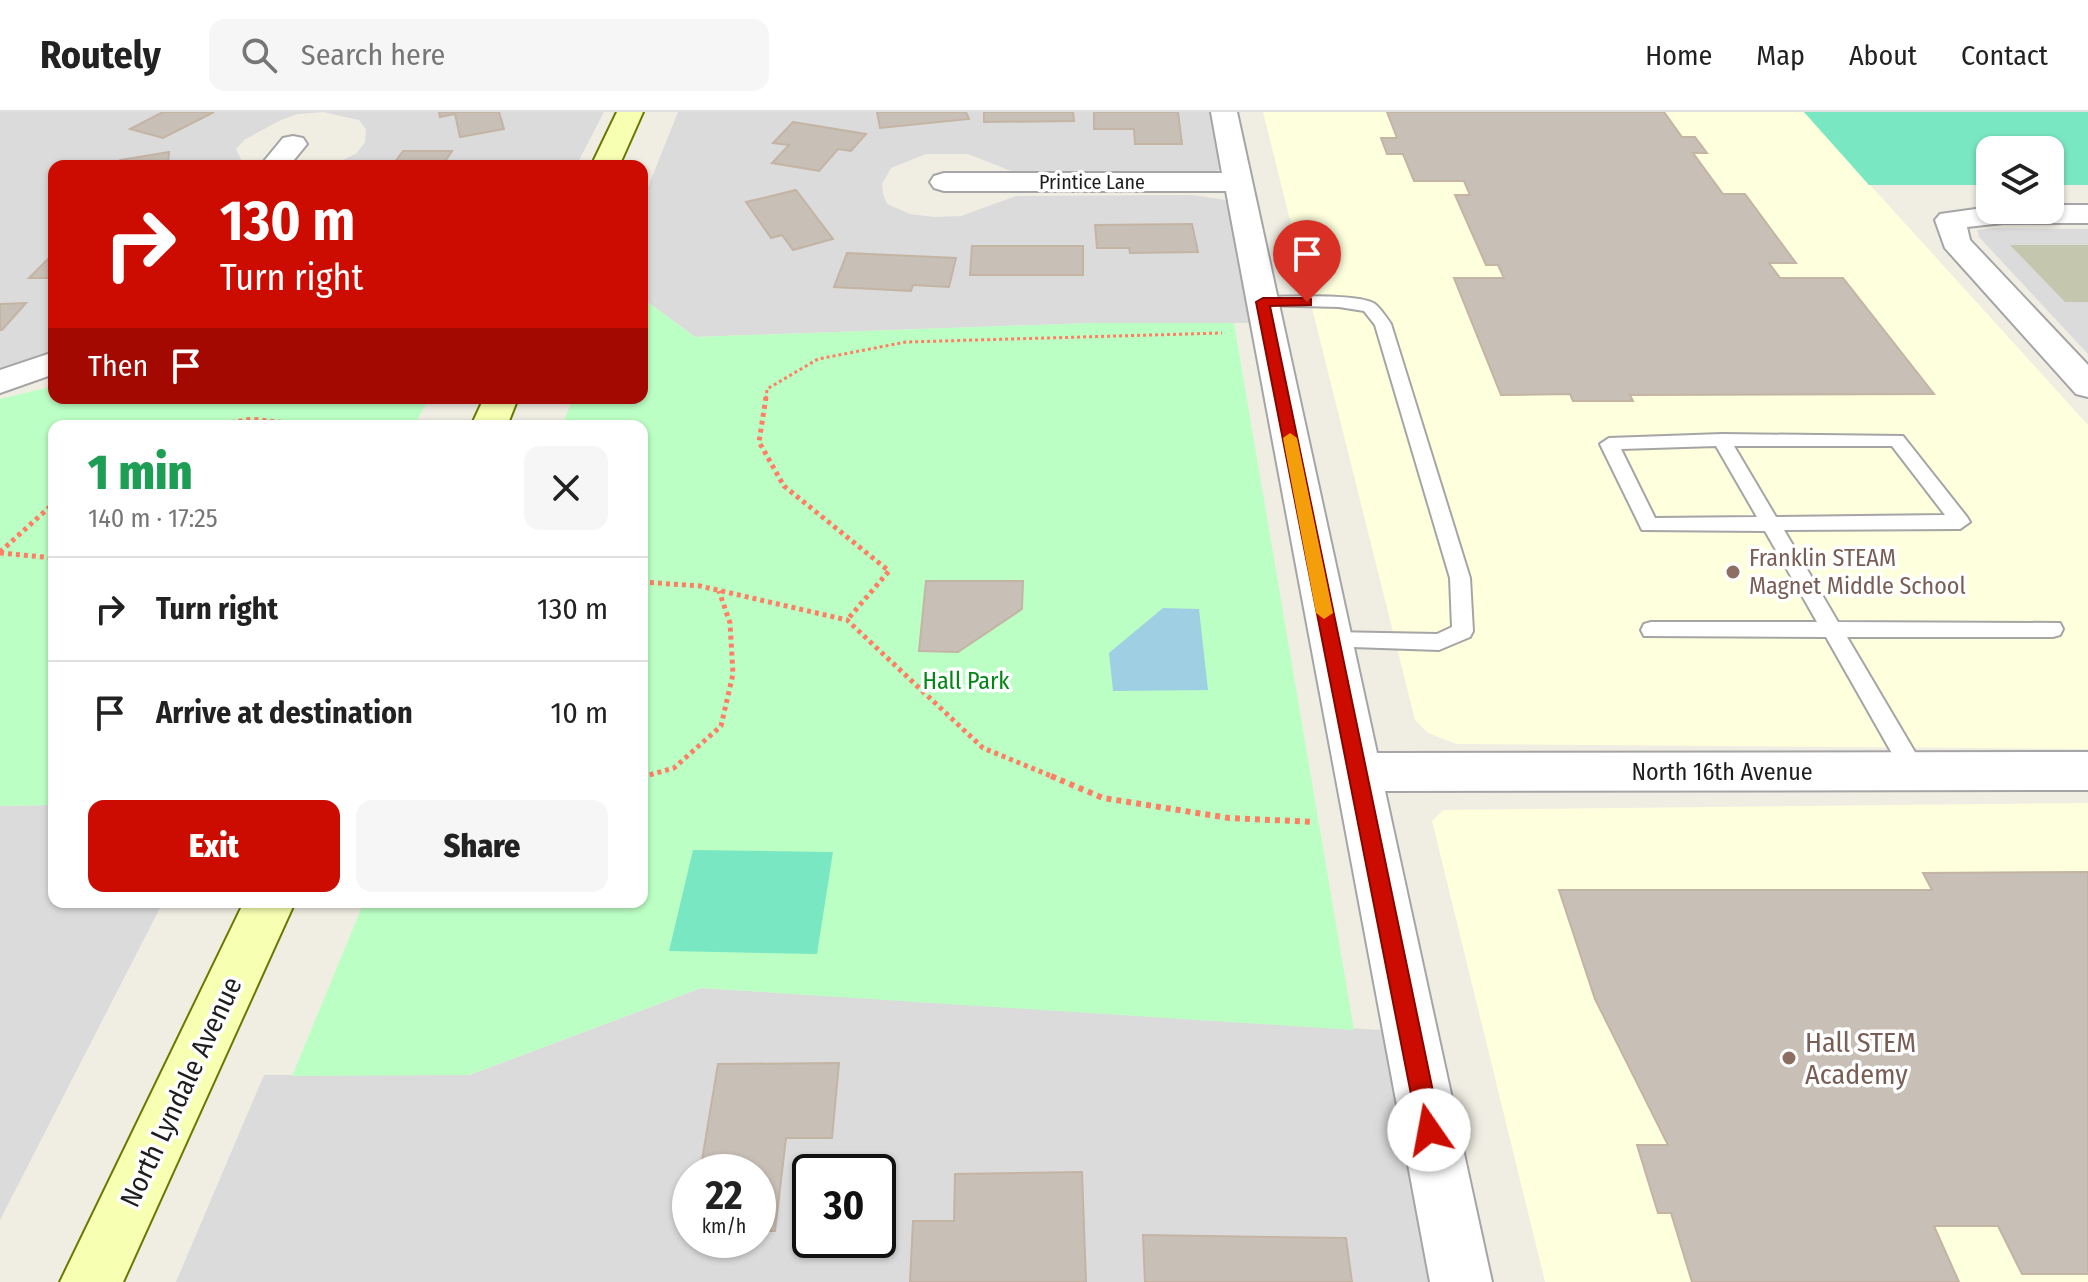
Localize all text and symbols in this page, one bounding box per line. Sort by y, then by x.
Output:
search box [209,19,769,91]
text: Routely [40,32,161,78]
icon: search [237,33,281,77]
text: Search here [301,37,445,73]
text: Home [1645,39,1712,72]
text: Map [1756,39,1805,72]
text: About [1849,39,1917,72]
text: Contact [1961,39,2048,72]
map controls [1976,136,2064,224]
button: layers [1976,136,2064,224]
street label: Printice Lane [1039,170,1145,194]
text: 130 m [220,188,355,255]
icon: right [88,192,192,296]
pin [1273,220,1341,302]
icon: arrive [1285,232,1329,276]
text: Turn right [220,256,363,300]
icon: arrive [164,344,208,388]
text: Then [88,348,148,384]
text: 1 min [88,444,192,502]
button: close [524,446,608,530]
text: 140 m · 17:25 [88,503,218,534]
place label: Franklin STEAM Magnet Middle School [1749,544,1966,600]
marker: Franklin STEAM Magnet Middle School [1724,563,1742,581]
icon: right [88,587,132,631]
text: Turn right [156,591,278,627]
text: 130 m [537,591,608,627]
park label: Hall Park [923,667,1010,695]
icon: arrive [88,691,132,735]
text: Arrive at destination [156,695,413,731]
text: 10 m [551,695,608,731]
street label: North 16th Avenue [1631,758,1813,786]
button: Exit [88,800,340,892]
button: Share [356,800,608,892]
street label: North Lyndale Avenue [113,972,249,1212]
place label: Hall STEM Academy [1805,1026,1916,1091]
marker: Hall STEM Academy [1780,1049,1798,1067]
position arrow [1387,1088,1471,1172]
speed limit sign: 30 [792,1154,896,1258]
text: 22 [705,1172,743,1220]
text: km/h [702,1214,746,1238]

